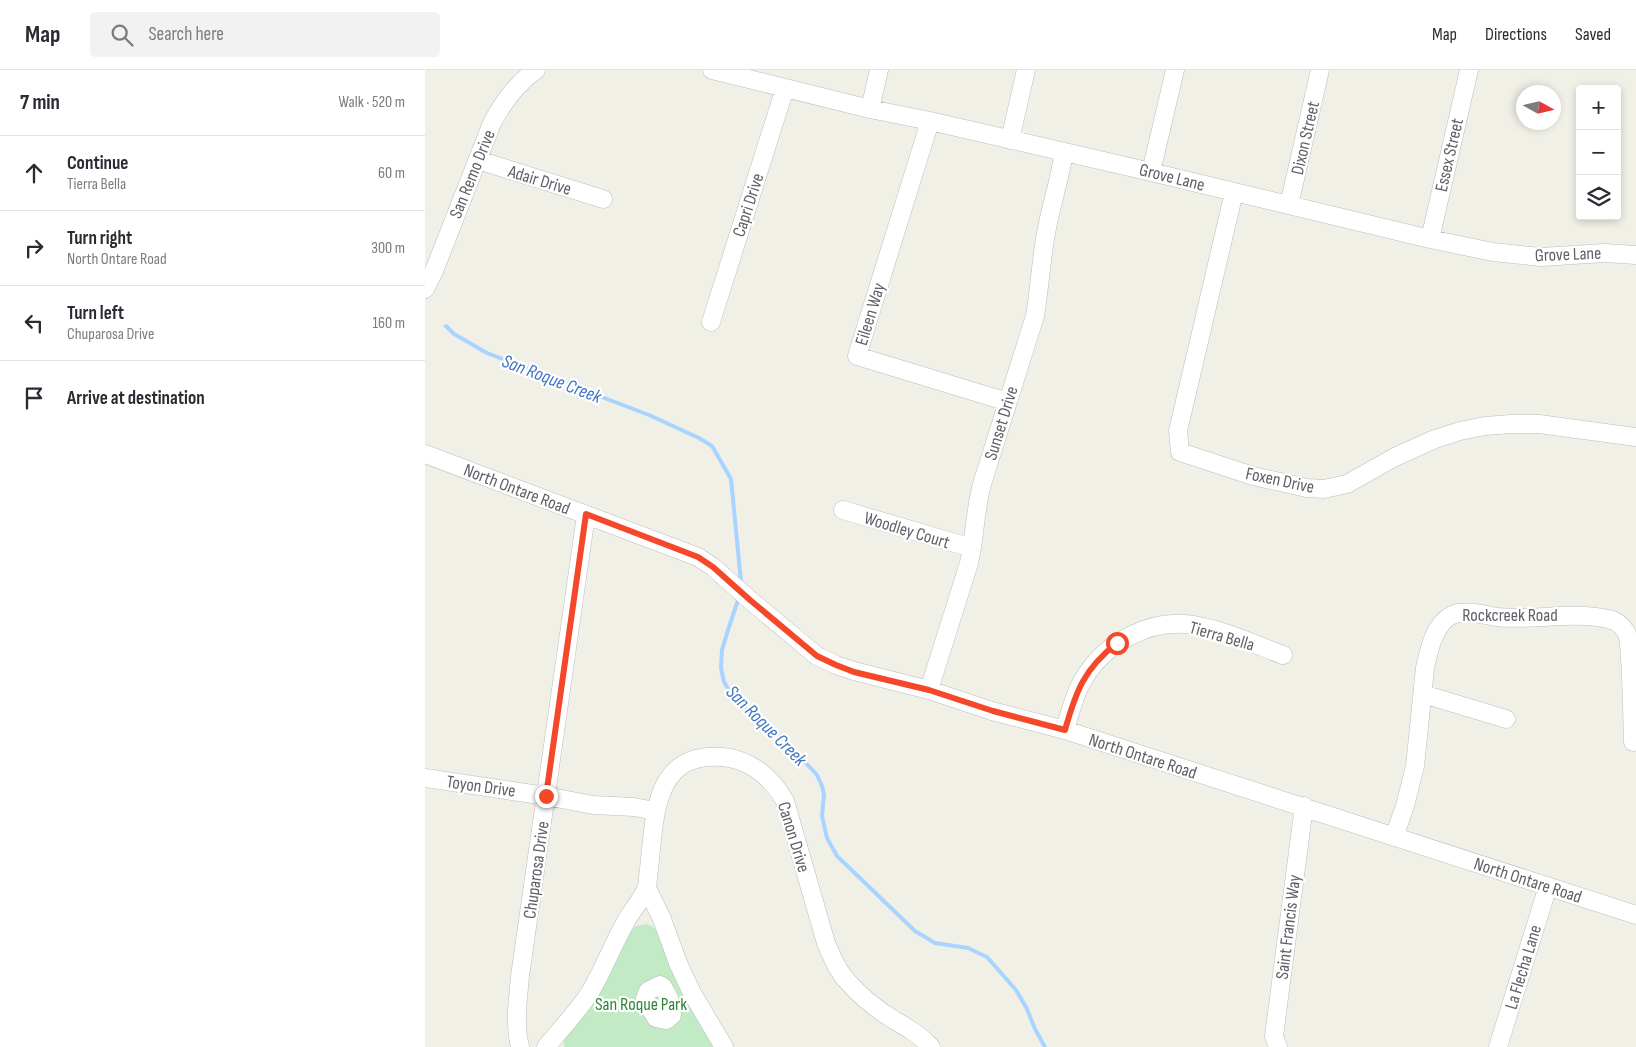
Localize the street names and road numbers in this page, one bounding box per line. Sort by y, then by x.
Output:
street label: Dixon Street [1287,99,1324,177]
street label: Essex Street [1431,116,1468,194]
street label: San Remo Drive [445,127,500,222]
street label: Grove Lane [1137,159,1207,196]
street label: Adair Drive [505,161,574,200]
street label: Capri Drive [728,171,769,240]
street label: Grove Lane [1534,243,1602,266]
street label: Eileen Way [851,280,890,348]
street label: Sunset Drive [980,384,1023,463]
street label: North Ontare Road [461,460,573,519]
street label: Foxen Drive [1244,463,1316,498]
street label: Woodley Court [861,507,953,554]
street label: Rockcreek Road [1462,605,1558,626]
street label: Tierra Bella [1187,617,1257,656]
street label: North Ontare Road [1086,729,1199,784]
street label: Toyon Drive [445,771,517,802]
street label: Canon Drive [773,799,814,875]
street label: Chuparosa Drive [519,820,554,920]
street label: North Ontare Road [1471,853,1584,908]
street label: Saint Francis Way [1272,873,1305,981]
street label: La Flecha Lane [1501,922,1546,1012]

